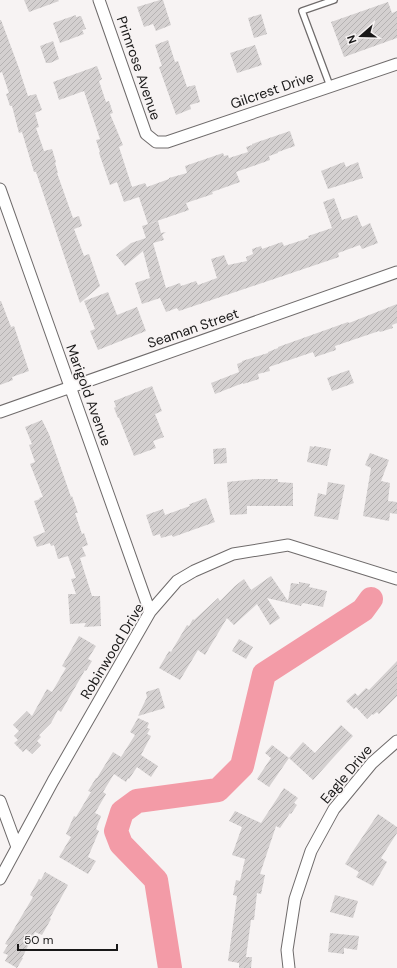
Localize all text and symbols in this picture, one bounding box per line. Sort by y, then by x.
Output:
street label: Primrose Avenue [113,14,165,122]
north arrow [341,16,381,56]
text: N [344,33,360,46]
street label: Gilcrest Drive [228,67,316,113]
street label: Seaman Street [145,304,241,352]
street label: Marigold Avenue [62,342,116,448]
street label: Robinwood Drive [76,600,148,702]
street label: Eagle Drive [316,741,376,807]
scale bar [18,926,117,952]
text: 50 m [24,932,53,948]

